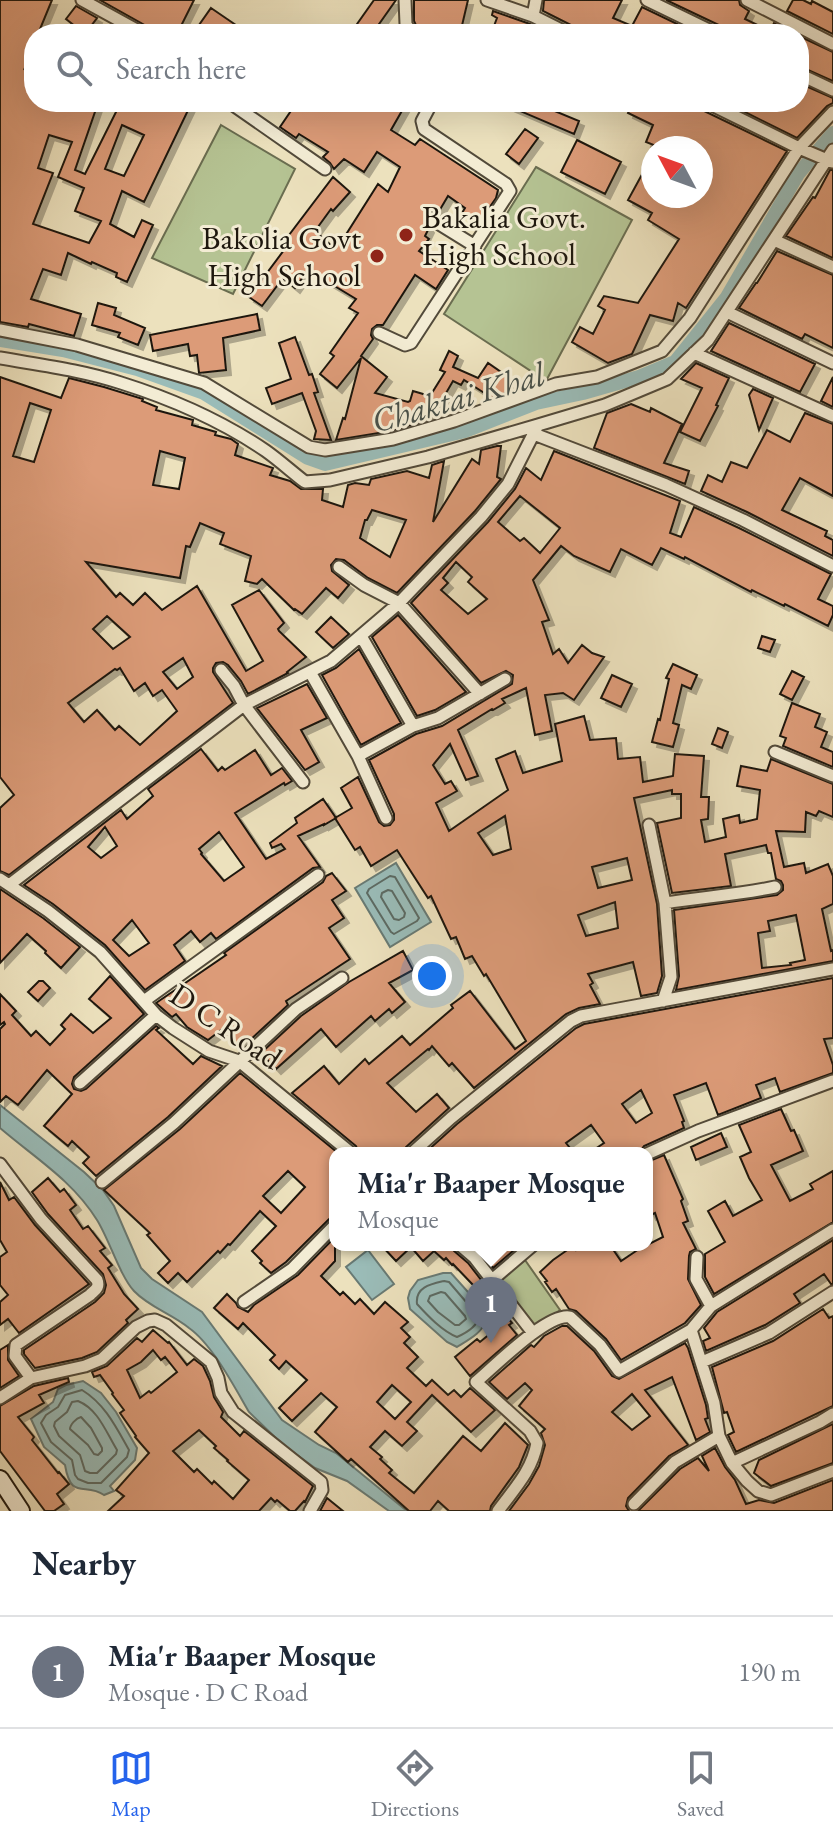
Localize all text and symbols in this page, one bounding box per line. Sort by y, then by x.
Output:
search box [24,24,809,112]
icon: search [52,46,96,90]
text: Search here [116,49,246,88]
north arrow [641,136,713,208]
place label: Bakalia Govt. High School [422,196,586,275]
place label: Bakolia Govt High School [202,217,361,296]
marker: Bakalia Govt. High School [397,226,415,244]
marker: Bakolia Govt High School [368,247,386,265]
water label: Chaktai Khal [366,351,551,443]
your location [412,956,452,996]
street label: D C Road [162,973,291,1079]
popup [329,1147,653,1251]
text: Mia'r Baaper Mosque [357,1163,625,1202]
text: Mosque [357,1202,439,1236]
pin: 1 [465,1277,517,1343]
text: Nearby [32,1541,136,1585]
text: Mia'r Baaper Mosque [108,1636,376,1675]
text: 1 [51,1655,65,1689]
text: 190 m [738,1655,801,1689]
text: Mosque · D C Road [108,1675,308,1709]
tab: Map [109,1746,153,1823]
tab: Directions [371,1746,459,1823]
tab: Saved [677,1746,724,1823]

